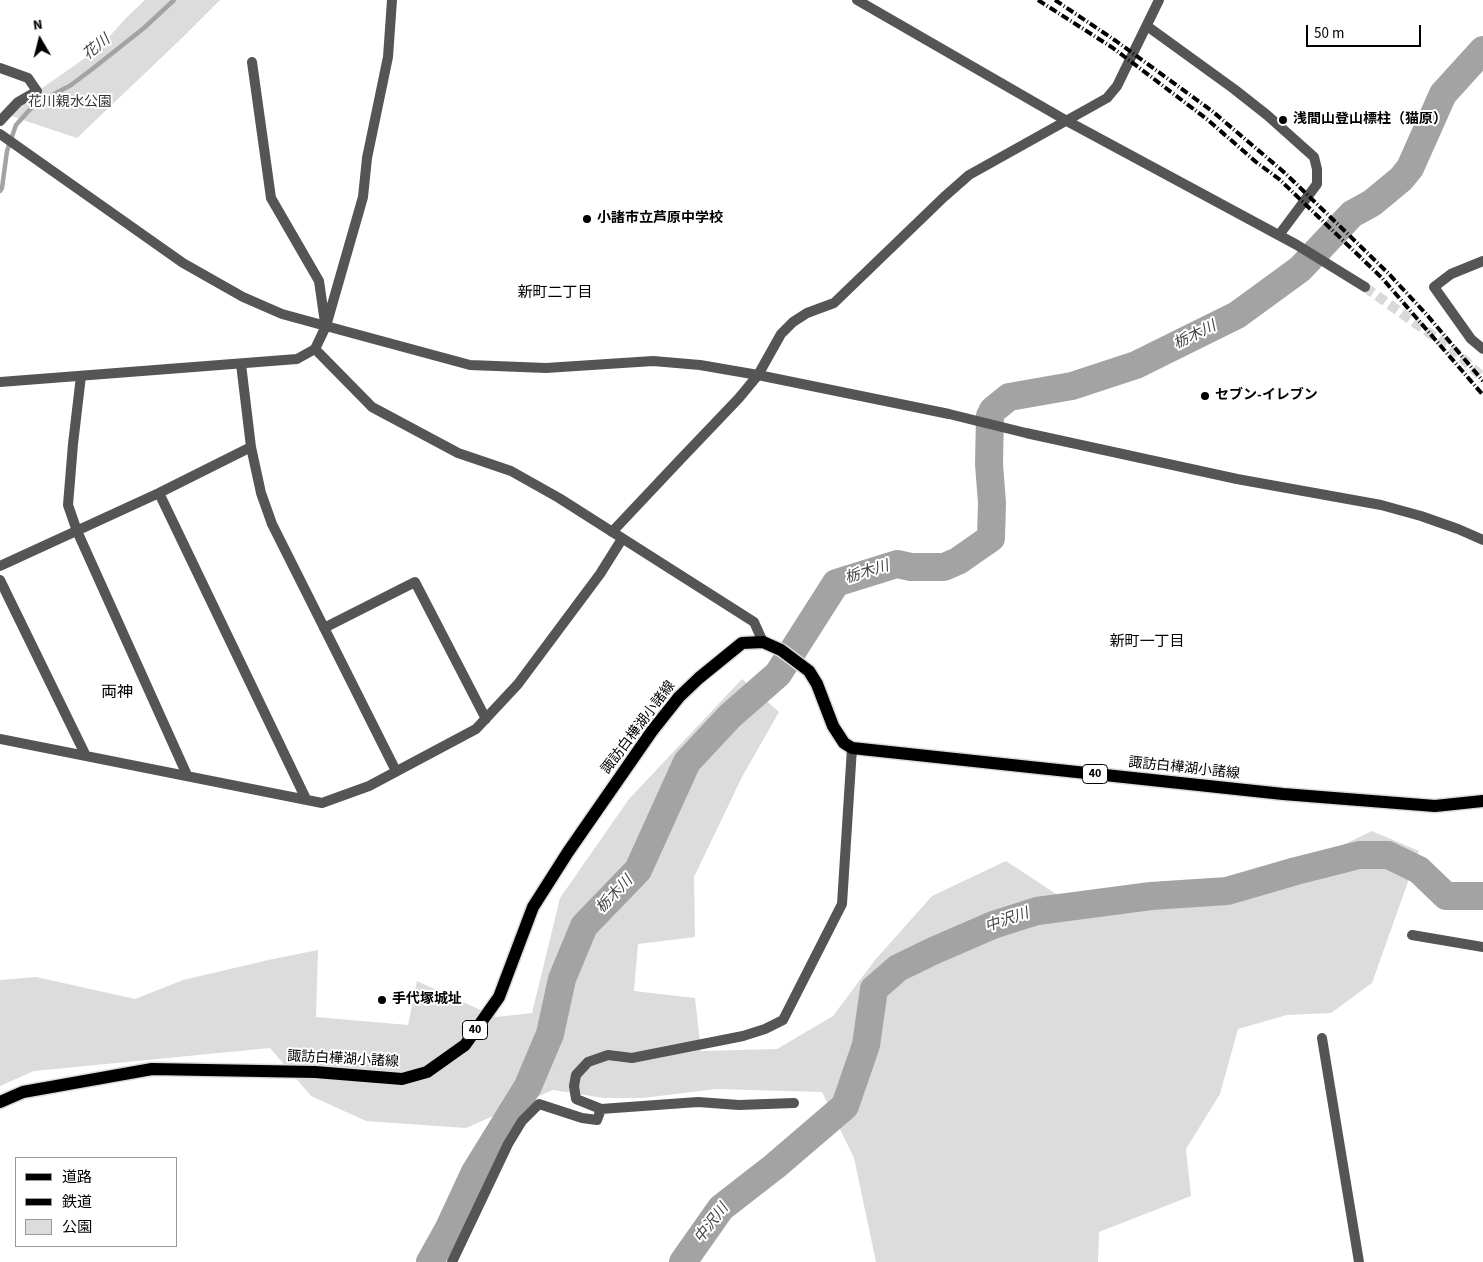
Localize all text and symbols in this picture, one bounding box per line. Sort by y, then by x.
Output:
north arrow [15,15,65,65]
text: N [32,15,44,36]
scale bar [1308,15,1423,47]
text: 50 m [1314,23,1344,44]
water label: 花川 [80,32,114,64]
park label: 花川親水公園 [28,95,112,111]
place label: 浅間山登山標柱（猫原） [1293,112,1447,128]
marker: 浅間山登山標柱（猫原） [1277,114,1289,126]
place label: 小諸市立芦原中学校 [597,211,723,227]
marker: 小諸市立芦原中学校 [581,213,593,225]
district label: 新町二丁目 [518,285,592,303]
water label: 栃木川 [1171,318,1219,354]
place label: セブン-イレブン [1215,388,1318,404]
marker: セブン-イレブン [1199,390,1211,402]
water label: 栃木川 [843,558,891,588]
district label: 新町一丁目 [1110,634,1184,652]
street label: 諏訪白樺湖小諸線 [599,678,679,778]
district label: 両神 [101,683,133,703]
street label: 諏訪白樺湖小諸線 [1127,755,1241,783]
road number: 40 [1082,764,1108,784]
water label: 栃木川 [593,873,637,917]
water label: 中沢川 [983,905,1031,937]
place label: 手代塚城址 [392,992,462,1008]
marker: 手代塚城址 [376,994,388,1006]
road number: 40 [462,1020,488,1040]
street label: 諏訪白樺湖小諸線 [287,1049,399,1071]
legend [15,1157,178,1247]
text: 道路 [62,1167,92,1188]
text: 鉄道 [62,1192,92,1213]
water label: 中沢川 [691,1201,733,1247]
text: 公園 [62,1217,92,1238]

